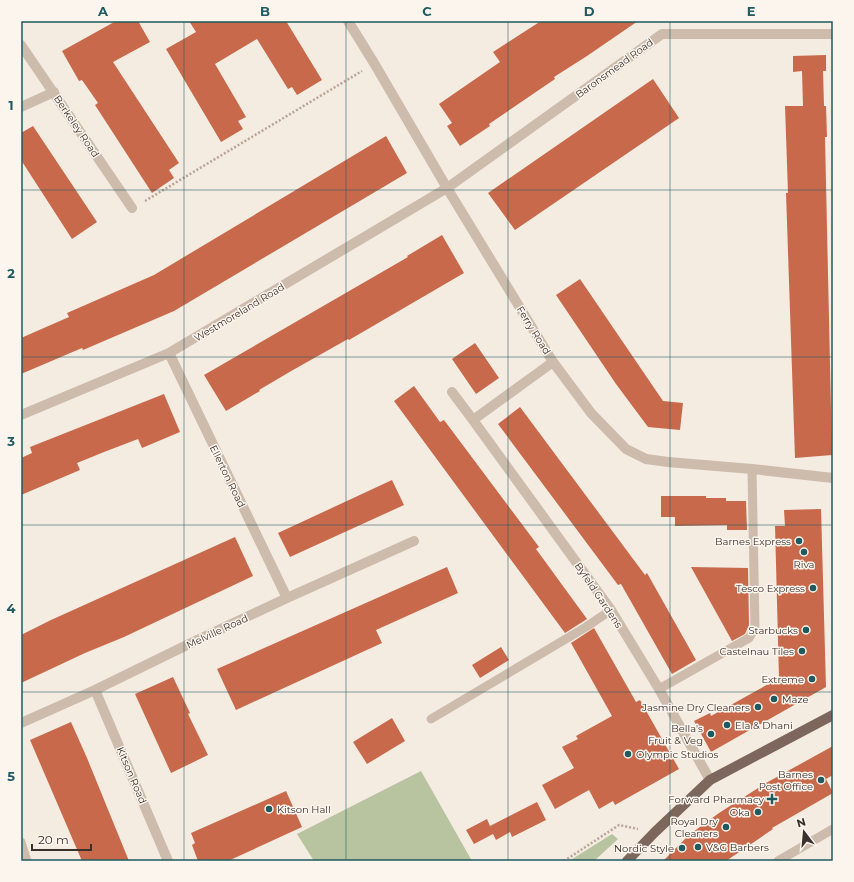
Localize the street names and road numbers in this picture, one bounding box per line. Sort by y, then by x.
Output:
street label: Baronsmead Road [573,36,656,101]
street label: Berkeley Road [51,93,102,160]
street label: Westmoreland Road [192,280,287,345]
street label: Ferry Road [514,304,553,357]
street label: Ellerton Road [207,443,248,510]
street label: Byfeld Gardens [572,560,625,631]
street label: Melville Road [184,611,250,651]
street label: Kitson Road [114,745,149,806]

